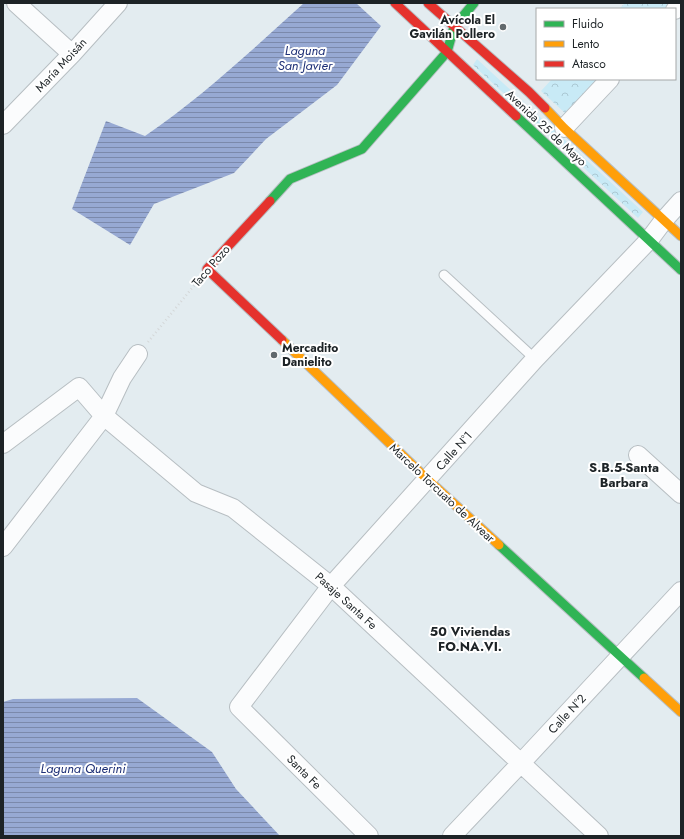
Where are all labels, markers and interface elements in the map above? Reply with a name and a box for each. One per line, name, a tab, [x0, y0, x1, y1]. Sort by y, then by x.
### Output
legend	[536, 8, 676, 80]
place label: Avícola El Gavilán Pollero	[410, 11, 495, 43]
text: Fluido	[572, 15, 604, 33]
marker: Avícola El Gavilán Pollero	[498, 22, 508, 32]
street label: María Moisán	[31, 34, 91, 96]
text: Lento	[572, 35, 600, 53]
water label: Laguna San Javier	[278, 41, 333, 75]
text: Atasco	[572, 55, 606, 73]
street label: Avenida 25 de Mayo	[501, 86, 591, 171]
street label: Taco Pozo	[188, 241, 235, 291]
place label: Mercadito Danielito	[282, 339, 338, 371]
marker: Mercadito Danielito	[269, 350, 279, 360]
street label: Calle N°1	[431, 427, 477, 475]
street label: Marcelo Torcuato de Alvear	[385, 439, 499, 547]
district label: S.B.5-Santa Barbara	[589, 458, 659, 492]
street label: Pasaje Santa Fe	[311, 568, 381, 634]
district label: 50 Viviendas FO.NA.VI.	[430, 622, 510, 656]
street label: Calle N°2	[544, 690, 590, 738]
street label: Santa Fe	[283, 751, 325, 793]
water label: Laguna Querini	[41, 759, 126, 778]

